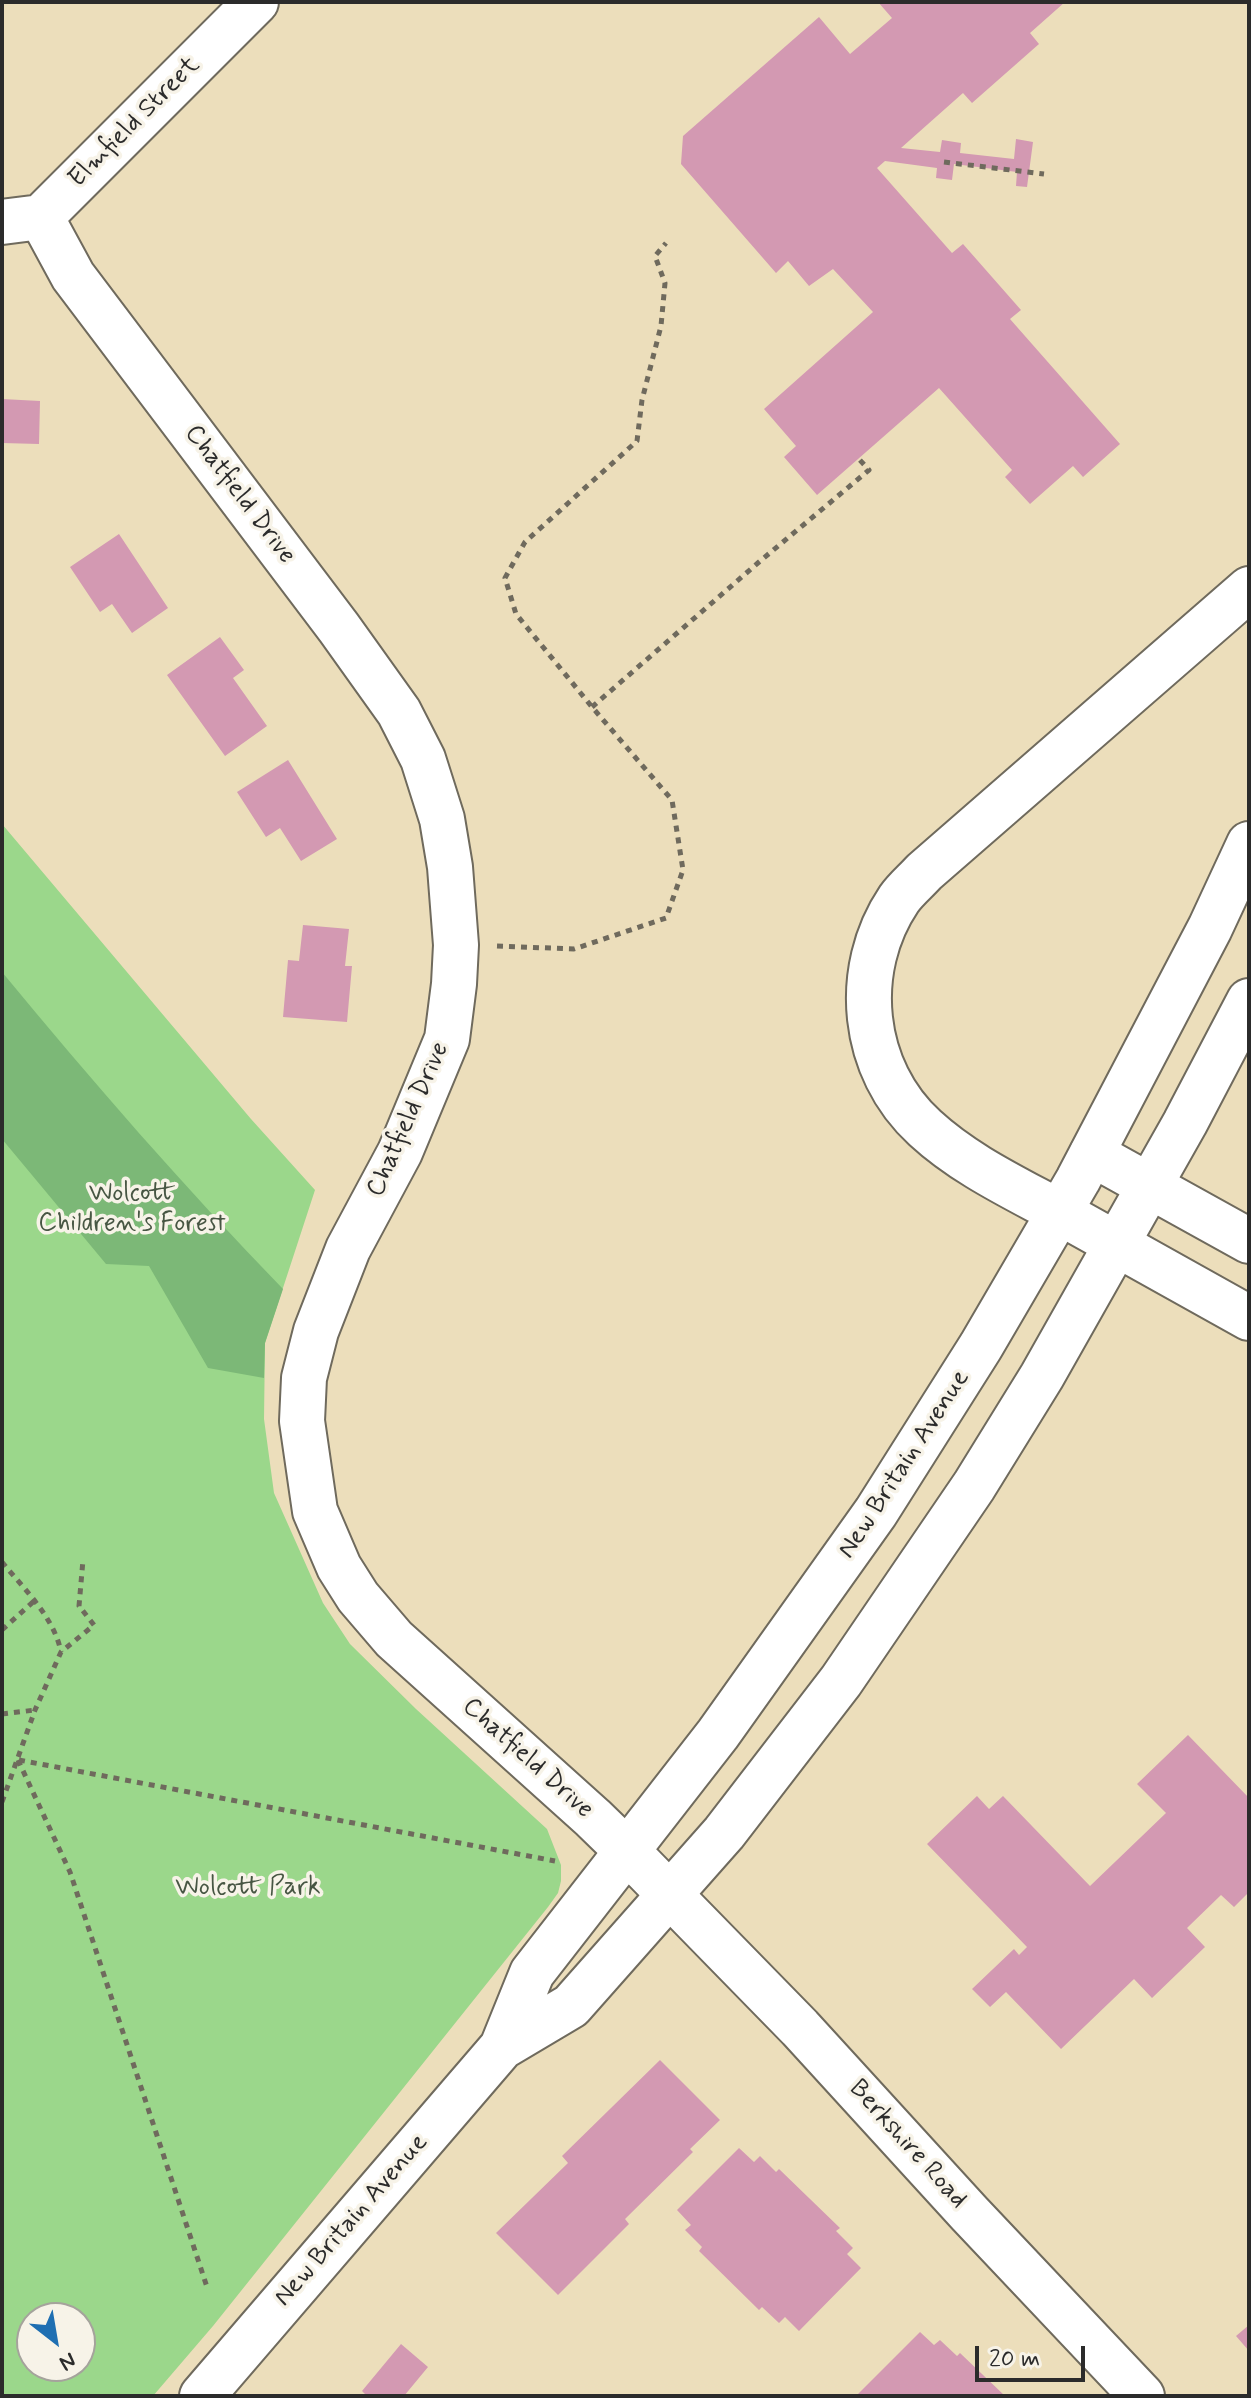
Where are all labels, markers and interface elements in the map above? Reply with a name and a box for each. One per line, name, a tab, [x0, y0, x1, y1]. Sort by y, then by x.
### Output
street label: Elmfield Street	[63, 51, 207, 195]
street label: Chatfield Drive	[177, 419, 301, 571]
street label: Chatfield Drive	[361, 1038, 457, 1202]
park label: Wolcott Children's Forest	[38, 1179, 226, 1240]
street label: New Britain Avenue	[832, 1365, 978, 1565]
street label: Chatfield Drive	[455, 1692, 599, 1826]
park label: Wolcott Park	[175, 1873, 321, 1905]
street label: Berkshire Road	[841, 2074, 973, 2216]
street label: New Britain Avenue	[269, 2128, 435, 2314]
north arrow	[16, 2302, 96, 2382]
scale bar	[979, 2330, 1089, 2380]
text: 20 m	[989, 2344, 1040, 2375]
text: N	[54, 2345, 81, 2377]

